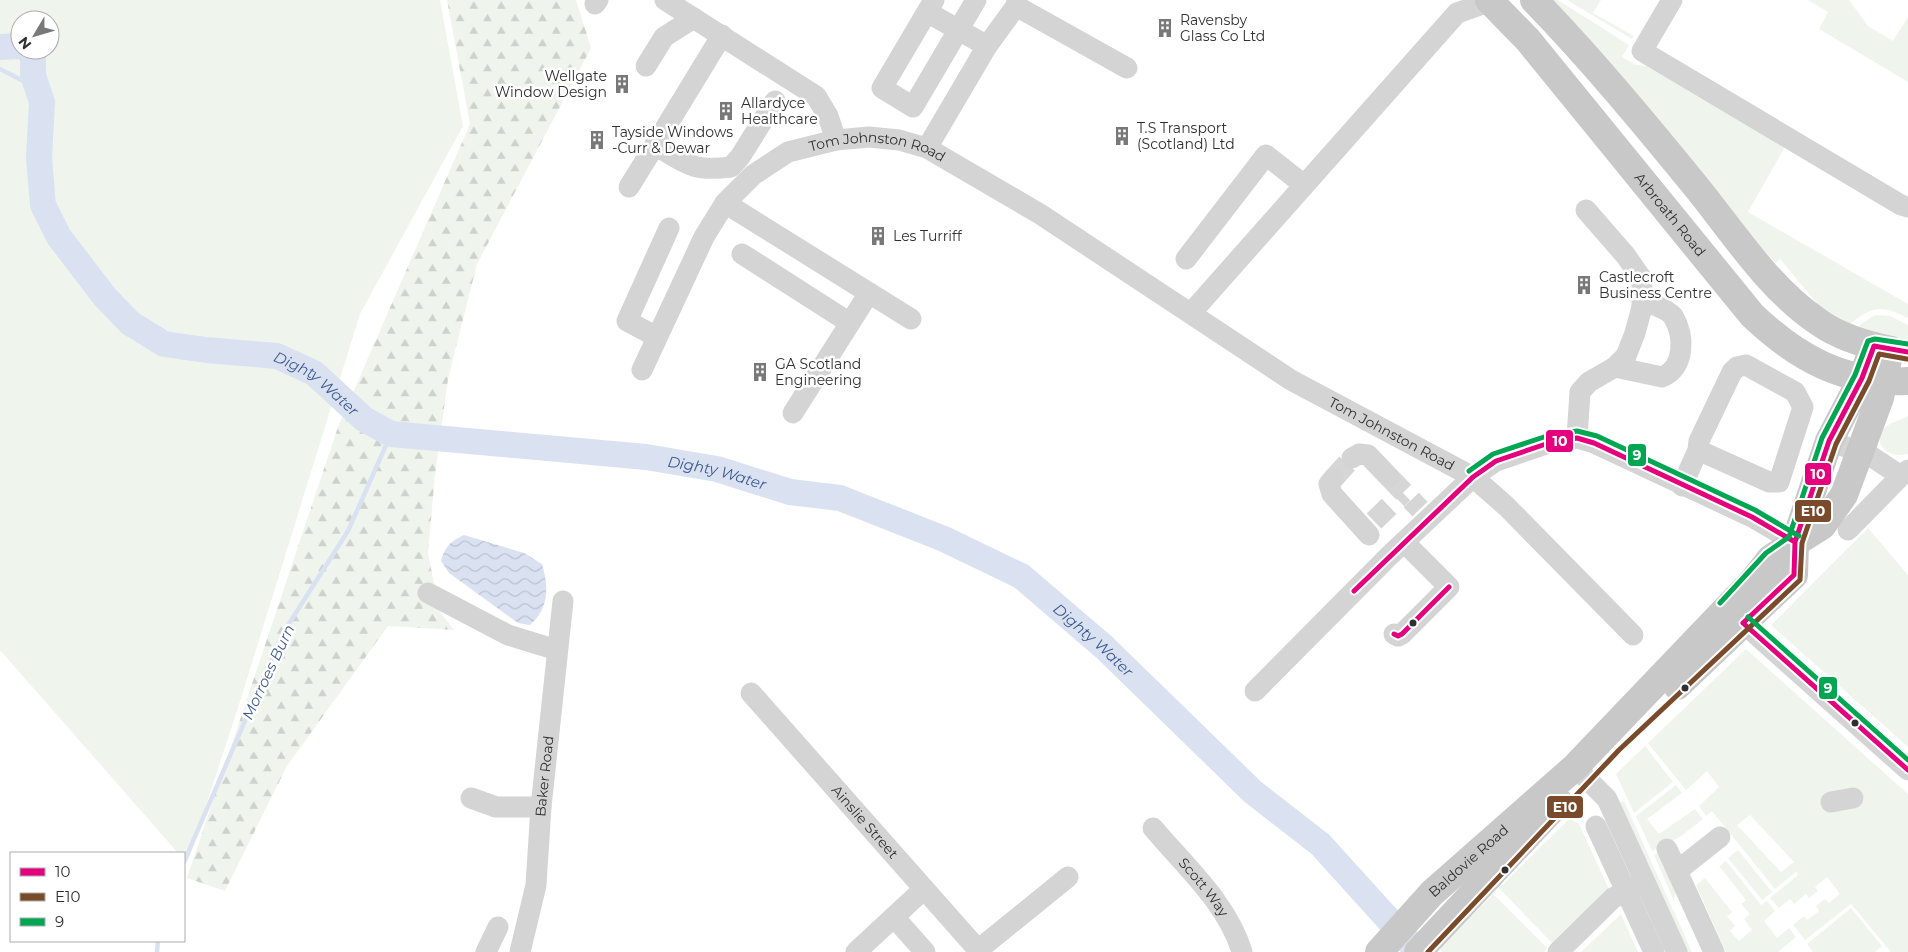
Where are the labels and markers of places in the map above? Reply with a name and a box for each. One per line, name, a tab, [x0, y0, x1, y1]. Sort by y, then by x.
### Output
place label: Ravensby Glass Co Ltd	[1180, 11, 1265, 45]
building icon: Ravensby Glass Co Ltd	[1154, 17, 1176, 39]
place label: Wellgate Window Design	[495, 67, 607, 101]
building icon: Wellgate Window Design	[611, 73, 633, 95]
place label: Allardyce Healthcare	[741, 94, 818, 128]
building icon: Allardyce Healthcare	[715, 100, 737, 122]
place label: T.S Transport (Scotland) Ltd	[1137, 119, 1235, 153]
place label: Tayside Windows -Curr & Dewar	[612, 123, 733, 157]
building icon: T.S Transport (Scotland) Ltd	[1111, 125, 1133, 147]
building icon: Tayside Windows -Curr & Dewar	[586, 129, 608, 151]
building icon: Les Turriff	[867, 225, 889, 247]
place label: Les Turriff	[893, 227, 963, 245]
place label: Castlecroft Business Centre	[1599, 268, 1712, 302]
building icon: Castlecroft Business Centre	[1573, 274, 1595, 296]
place label: GA Scotland Engineering	[775, 355, 862, 389]
building icon: GA Scotland Engineering	[749, 361, 771, 383]
unlabelled marker	[1408, 618, 1418, 628]
unlabelled marker	[1680, 683, 1690, 693]
unlabelled marker	[1850, 718, 1860, 728]
unlabelled marker	[1500, 865, 1510, 875]

